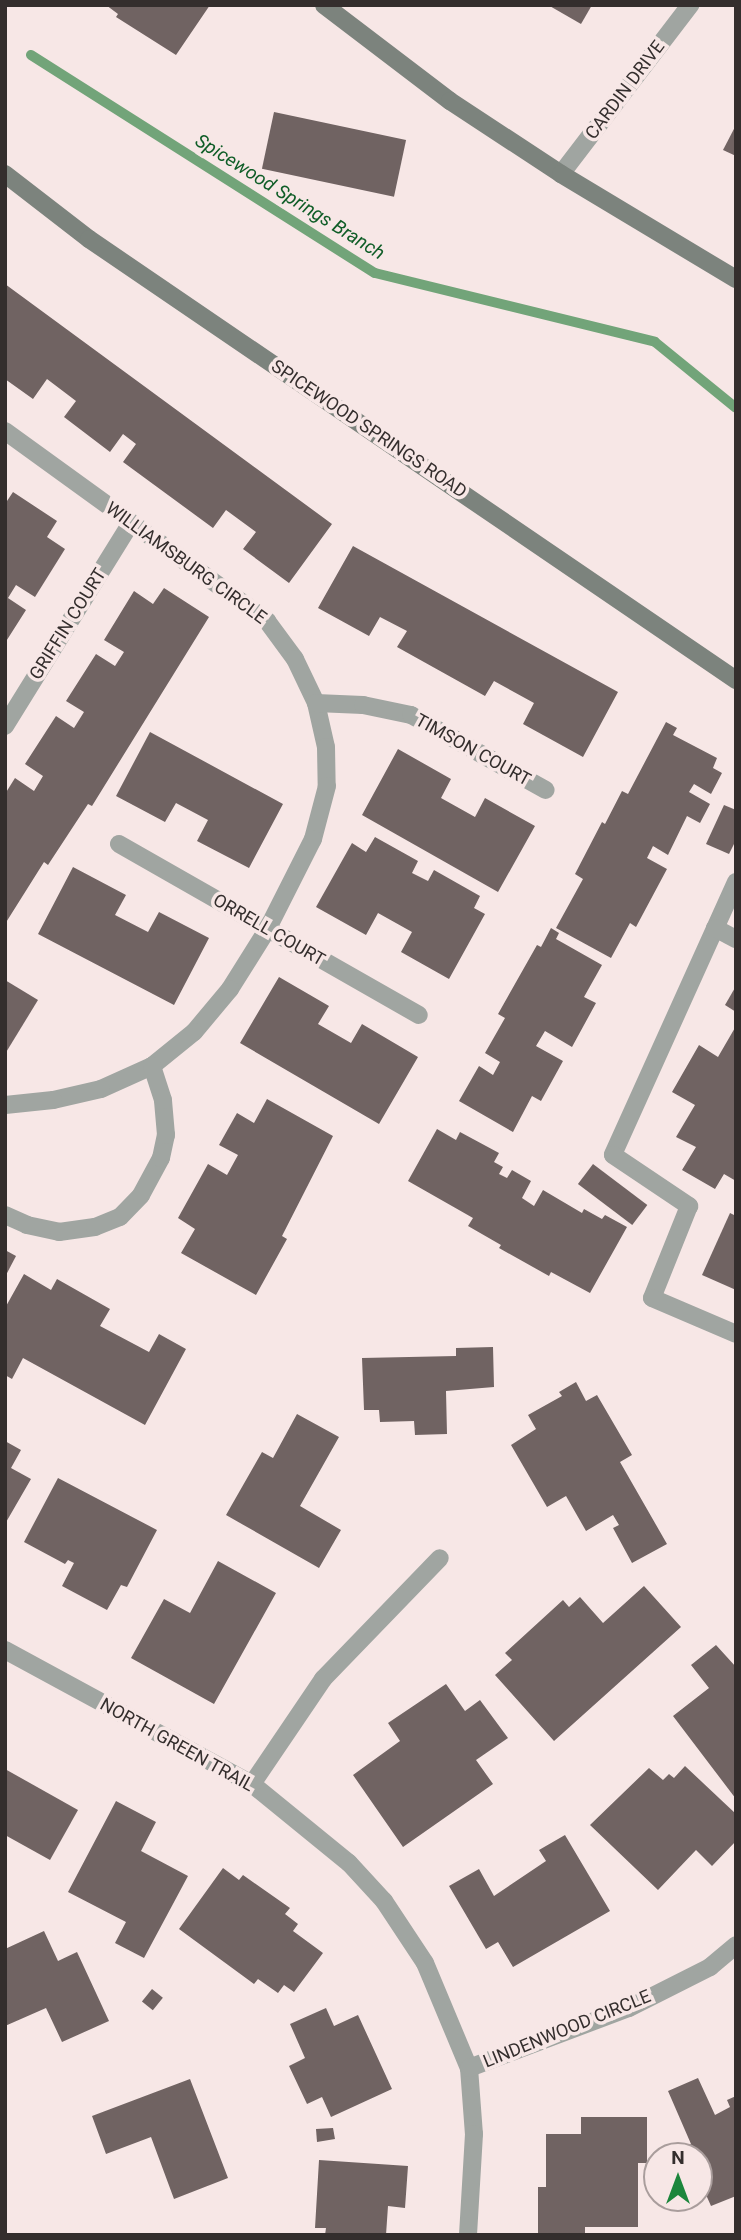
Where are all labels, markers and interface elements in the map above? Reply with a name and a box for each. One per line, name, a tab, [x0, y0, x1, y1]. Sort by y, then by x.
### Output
street label: CARDIN DRIVE	[581, 36, 669, 144]
water label: Spicewood Springs Branch	[191, 129, 389, 265]
street label: SPICEWOOD SPRINGS ROAD	[267, 355, 471, 503]
street label: WILLIAMSBURG CIRCLE	[101, 497, 271, 629]
street label: GRIFFIN COURT	[25, 564, 111, 684]
street label: TIMSON COURT	[412, 709, 534, 791]
street label: ORRELL COURT	[209, 889, 329, 971]
street label: NORTH GREEN TRAIL	[96, 1694, 258, 1796]
street label: LINDENWOOD CIRCLE	[480, 1986, 654, 2072]
north arrow	[643, 2142, 713, 2212]
text: N	[671, 2146, 685, 2169]

